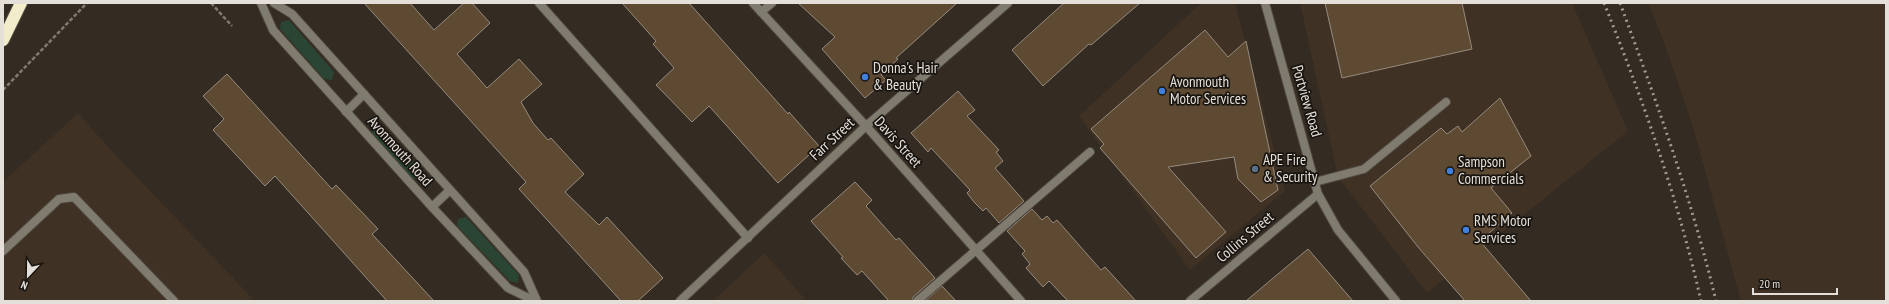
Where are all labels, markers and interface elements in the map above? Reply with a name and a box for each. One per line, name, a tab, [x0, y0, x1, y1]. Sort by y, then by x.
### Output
place label: Donna's Hair & Beauty	[873, 58, 939, 94]
street label: Portview Road	[1288, 63, 1327, 139]
marker: Donna's Hair & Beauty	[860, 72, 870, 82]
place label: Avonmouth Motor Services	[1170, 72, 1246, 108]
marker: Avonmouth Motor Services	[1157, 86, 1167, 96]
street label: Avonmouth Road	[364, 112, 437, 190]
street label: Davis Street	[870, 112, 926, 171]
street label: Farr Street	[805, 113, 858, 164]
place label: APE Fire & Security	[1263, 150, 1318, 186]
place label: Sampson Commercials	[1458, 152, 1524, 188]
marker: APE Fire & Security	[1250, 164, 1260, 174]
marker: Sampson Commercials	[1445, 166, 1455, 176]
street label: Collins Street	[1212, 207, 1277, 266]
place label: RMS Motor Services	[1474, 211, 1532, 247]
marker: RMS Motor Services	[1461, 225, 1471, 235]
north arrow	[8, 256, 48, 296]
scale bar	[1753, 270, 1837, 296]
text: 20 m	[1759, 276, 1780, 291]
text: N	[19, 278, 30, 293]

